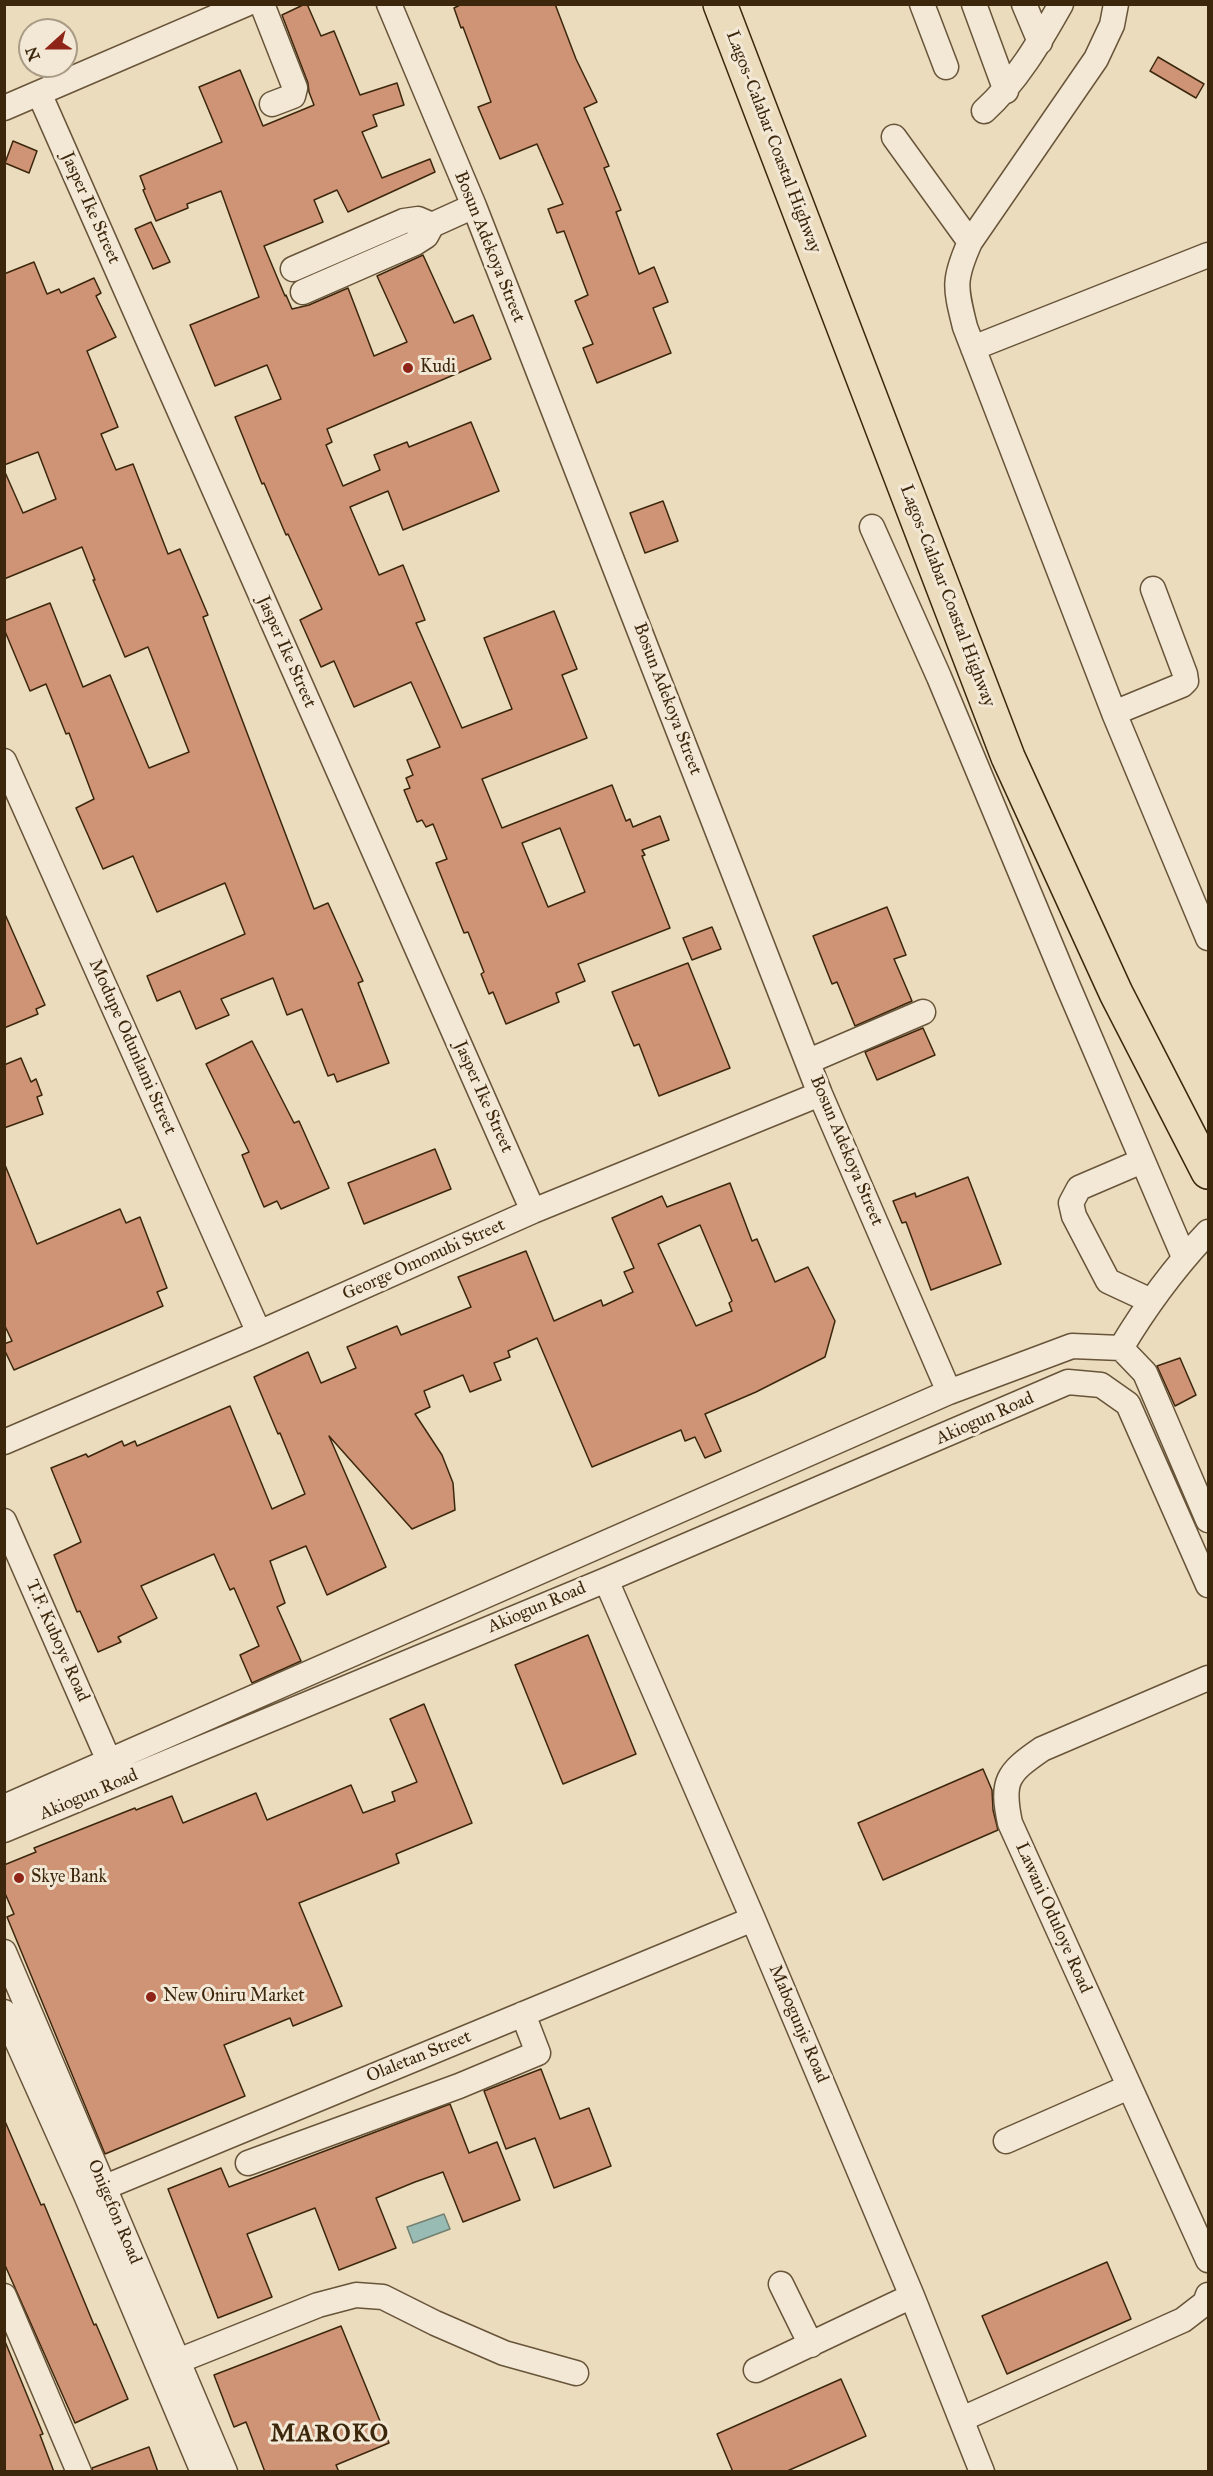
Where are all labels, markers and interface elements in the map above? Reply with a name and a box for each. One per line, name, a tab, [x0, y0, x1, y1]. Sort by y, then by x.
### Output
north arrow	[18, 18, 78, 78]
street label: Lagos-Calabar Coastal Highway	[721, 28, 825, 256]
text: N	[21, 44, 44, 64]
street label: Jasper Ike Street	[56, 149, 124, 267]
street label: Bosun Adekoya Street	[449, 168, 529, 326]
place label: Kudi	[420, 357, 456, 379]
marker: Kudi	[401, 361, 415, 375]
street label: Lagos-Calabar Coastal Highway	[895, 482, 999, 710]
street label: Jasper Ike Street	[252, 593, 320, 711]
street label: Bosun Adekoya Street	[628, 620, 706, 778]
street label: Modupe Odunlami Street	[84, 956, 180, 1138]
street label: Jasper Ike Street	[449, 1038, 517, 1156]
street label: Bosun Adekoya Street	[805, 1073, 887, 1229]
street label: George Omonubi Street	[339, 1214, 509, 1306]
street label: Akiogun Road	[933, 1388, 1037, 1450]
street label: T.F. Kuboye Road	[20, 1577, 94, 1705]
street label: Akiogun Road	[485, 1578, 589, 1638]
street label: Akiogun Road	[37, 1765, 141, 1825]
street label: Lawani Oduloye Road	[1010, 1839, 1096, 1997]
place label: Skye Bank	[31, 1867, 107, 1889]
marker: Skye Bank	[12, 1871, 26, 1885]
street label: Mabogunje Road	[763, 1962, 833, 2086]
place label: New Oniru Market	[163, 1986, 305, 2008]
marker: New Oniru Market	[144, 1990, 158, 2004]
street label: Olaletan Street	[364, 2026, 474, 2088]
street label: Onigefon Road	[82, 2157, 146, 2267]
district label: MAROKO	[271, 2421, 389, 2449]

